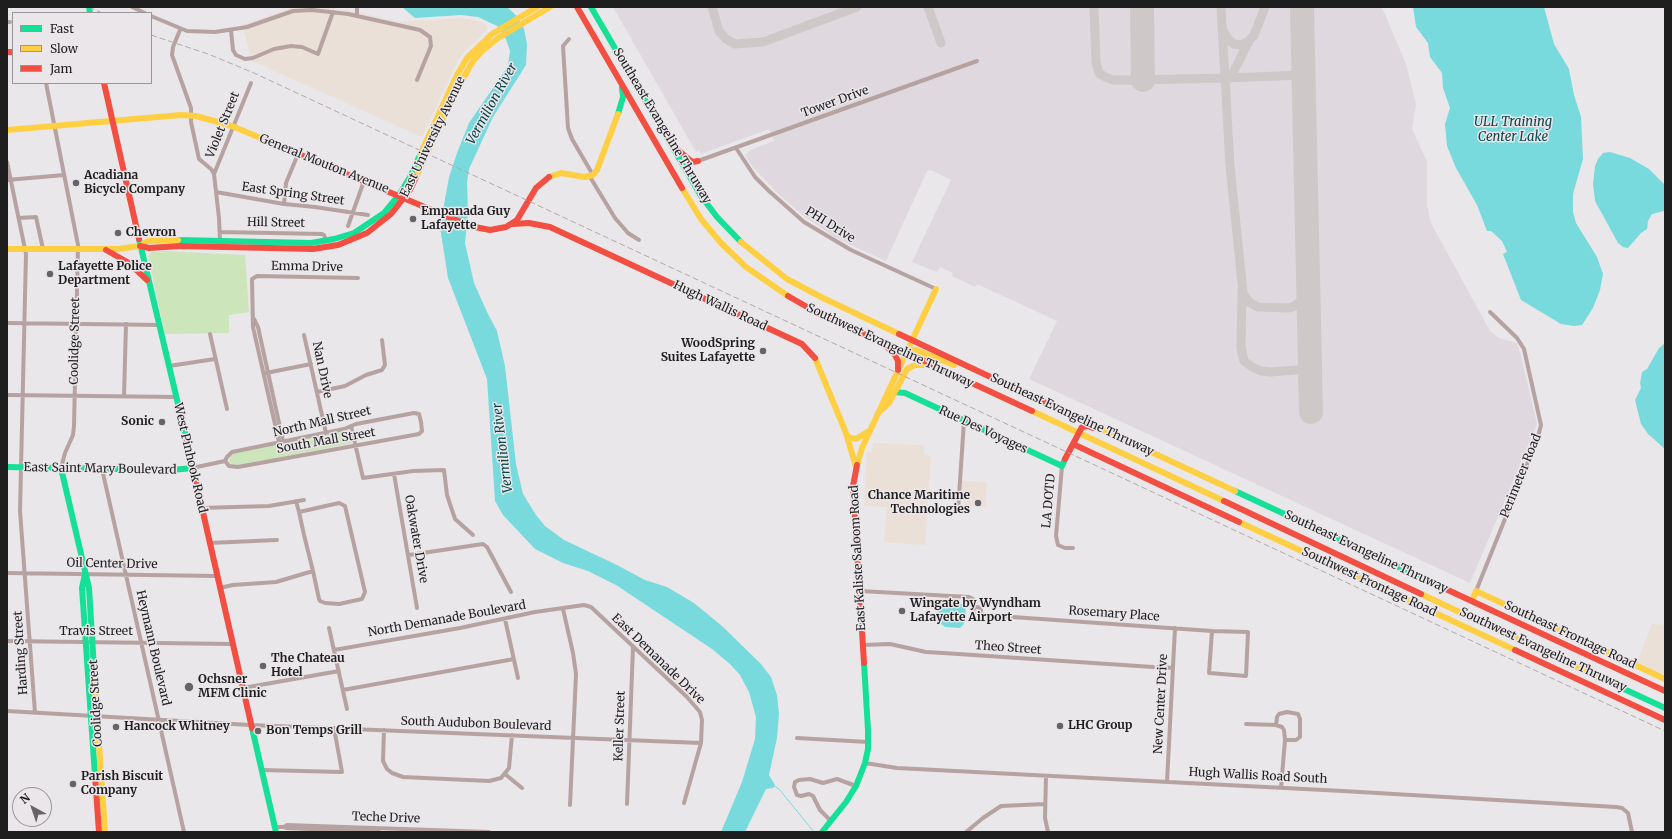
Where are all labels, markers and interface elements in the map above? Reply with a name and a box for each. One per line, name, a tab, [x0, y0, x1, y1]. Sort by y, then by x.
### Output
legend	[12, 12, 152, 84]
text: Fast	[50, 21, 74, 36]
text: Slow	[50, 41, 78, 56]
street label: Southeast Evangeline Thruway	[610, 46, 714, 206]
text: Jam	[50, 61, 72, 76]
water label: Vermilion River	[463, 61, 521, 147]
street label: East University Avenue	[397, 74, 469, 200]
street label: Tower Drive	[799, 83, 871, 121]
street label: Violet Street	[203, 90, 243, 160]
water label: ULL Training Center Lake	[1474, 114, 1552, 145]
street label: General Mouton Avenue	[257, 131, 391, 197]
place label: Acadiana Bicycle Company	[84, 169, 185, 197]
marker: Acadiana Bicycle Company	[71, 178, 81, 188]
street label: East Spring Street	[241, 180, 345, 208]
street label: PHI Drive	[803, 204, 857, 246]
place label: Empanada Guy Lafayette	[421, 205, 510, 233]
marker: Empanada Guy Lafayette	[408, 214, 418, 224]
street label: Hill Street	[247, 215, 305, 231]
place label: Chevron	[126, 226, 176, 240]
marker: Chevron	[113, 228, 123, 238]
street label: Emma Drive	[271, 259, 343, 275]
place label: Lafayette Police Department	[58, 260, 152, 288]
marker: Lafayette Police Department	[45, 269, 55, 279]
street label: Hugh Wallis Road	[671, 278, 769, 334]
street label: Coolidge Street	[67, 297, 83, 385]
street label: Southwest Evangeline Thruway	[804, 301, 976, 391]
place label: WoodSpring Suites Lafayette	[661, 337, 755, 365]
street label: Nan Drive	[309, 340, 335, 400]
marker: WoodSpring Suites Lafayette	[758, 346, 768, 356]
street label: Southeast Evangeline Thruway	[988, 371, 1156, 459]
street label: West Pinhook Road	[170, 402, 210, 514]
water label: Vermilion River	[490, 402, 516, 494]
street label: Rue Des Voyages	[936, 403, 1030, 457]
street label: North Mall Street	[272, 404, 372, 440]
place label: Sonic	[121, 415, 154, 429]
marker: Sonic	[157, 417, 167, 427]
street label: South Mall Street	[275, 425, 377, 457]
street label: Perimeter Road	[1498, 432, 1544, 520]
street label: East Saint Mary Boulevard	[23, 460, 177, 478]
street label: LA DOTD	[1039, 473, 1059, 529]
street label: East Kaliste Saloom Road	[847, 485, 869, 631]
place label: Chance Maritime Technologies	[868, 489, 970, 517]
street label: Oakwater Drive	[401, 494, 431, 584]
marker: Chance Maritime Technologies	[973, 498, 983, 508]
street label: Southeast Evangeline Thruway	[1282, 508, 1450, 596]
street label: Southwest Frontage Road	[1299, 544, 1439, 620]
street label: Oil Center Drive	[66, 556, 158, 572]
street label: Heymann Boulevard	[133, 589, 173, 707]
place label: Wingate by Wyndham Lafayette Airport	[910, 597, 1041, 625]
street label: North Demanade Boulevard	[367, 598, 527, 640]
street label: Southeast Frontage Road	[1502, 598, 1638, 672]
street label: Rosemary Place	[1068, 604, 1160, 624]
street label: Southwest Evangeline Thruway	[1457, 605, 1629, 695]
marker: Wingate by Wyndham Lafayette Airport	[897, 606, 907, 616]
street label: Harding Street	[11, 610, 31, 696]
street label: East Demanade Drive	[608, 611, 708, 707]
street label: Travis Street	[59, 625, 133, 639]
street label: Theo Street	[974, 638, 1042, 658]
place label: The Chateau Hotel	[271, 652, 345, 680]
street label: New Center Drive	[1151, 654, 1171, 754]
street label: Coolidge Street	[87, 659, 105, 747]
marker: The Chateau Hotel	[258, 661, 268, 671]
place label: Ochsner MFM Clinic	[198, 673, 267, 701]
marker: Ochsner MFM Clinic	[183, 681, 195, 693]
street label: Keller Street	[612, 690, 628, 762]
street label: South Audubon Boulevard	[400, 714, 552, 734]
place label: LHC Group	[1068, 719, 1132, 733]
place label: Hancock Whitney	[124, 720, 230, 734]
marker: LHC Group	[1055, 721, 1065, 731]
marker: Hancock Whitney	[111, 722, 121, 732]
place label: Bon Temps Grill	[266, 724, 362, 738]
marker: Bon Temps Grill	[253, 726, 263, 736]
street label: Hugh Wallis Road South	[1188, 765, 1328, 787]
place label: Parish Biscuit Company	[81, 770, 163, 798]
marker: Parish Biscuit Company	[68, 779, 78, 789]
north arrow	[12, 787, 52, 827]
text: N	[17, 790, 33, 807]
street label: Teche Drive	[352, 810, 420, 826]

